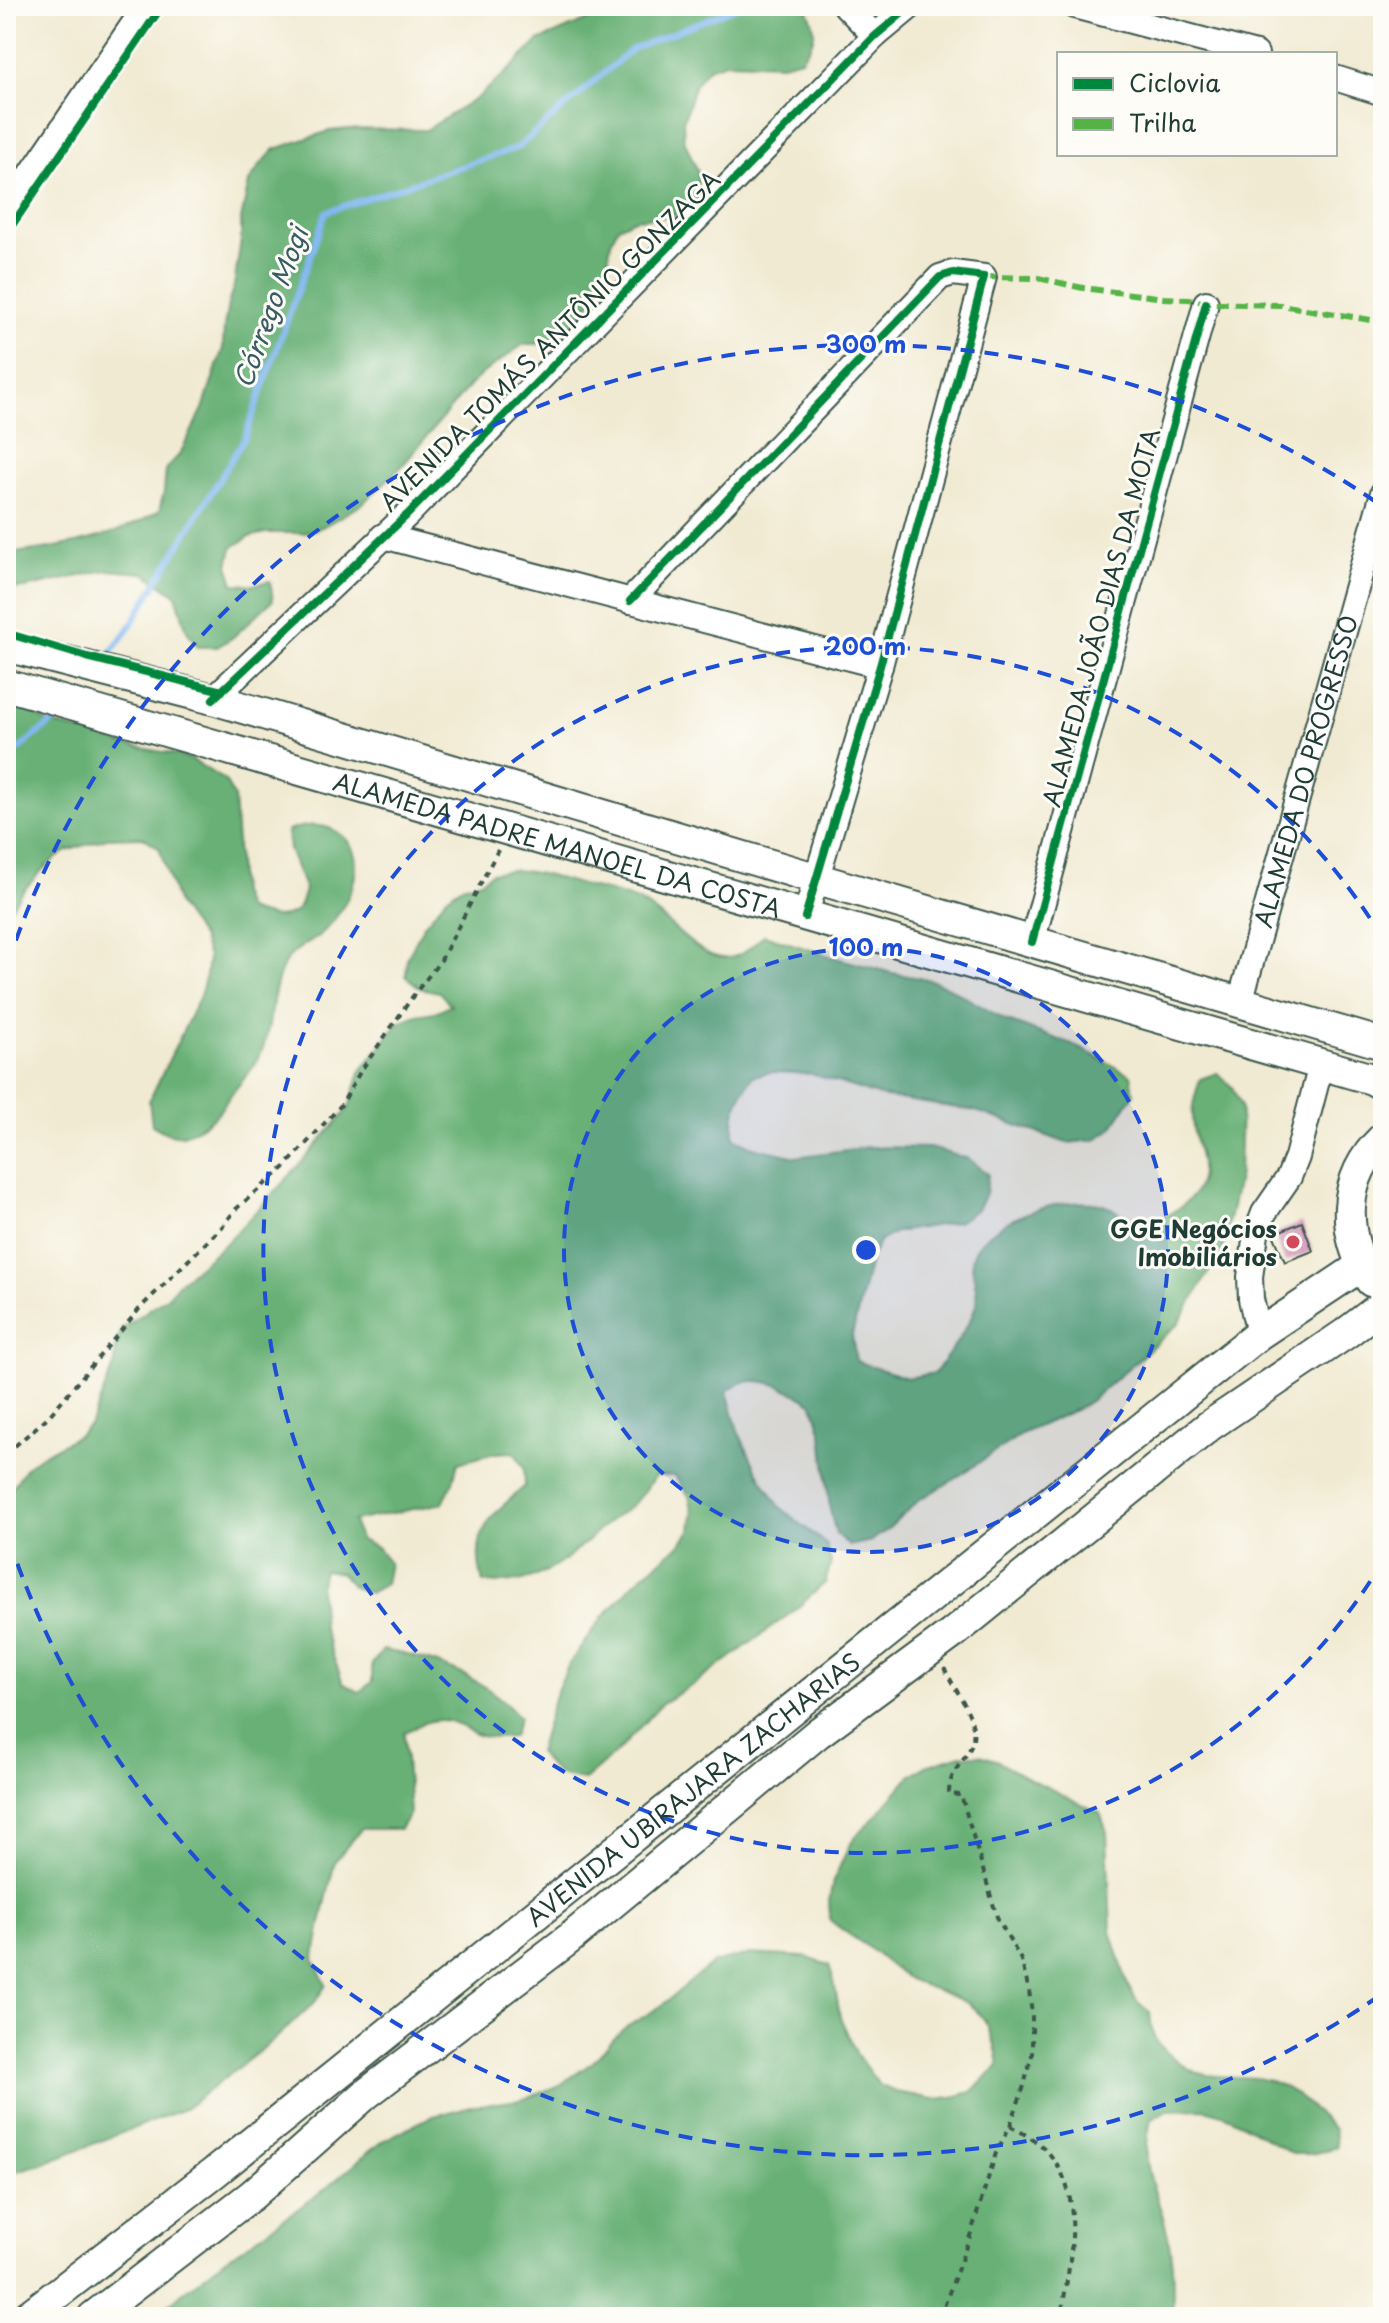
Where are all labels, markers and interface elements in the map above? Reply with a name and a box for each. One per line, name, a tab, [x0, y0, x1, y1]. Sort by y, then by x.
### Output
legend	[1057, 52, 1337, 156]
text: Ciclovia	[1129, 64, 1220, 100]
text: Trilha	[1129, 104, 1196, 140]
street label: AVENIDA TOMÁS ANTÔNIO GONZAGA	[370, 161, 728, 519]
water label: Córrego Mogi	[223, 218, 318, 393]
text: 300 m	[825, 325, 907, 361]
street label: ALAMEDA JOÃO DIAS DA MOTA	[1032, 423, 1168, 811]
street label: ALAMEDA DO PROGRESSO	[1244, 610, 1366, 931]
text: 200 m	[826, 627, 906, 663]
street label: ALAMEDA PADRE MANOEL DA COSTA	[329, 762, 786, 926]
text: 100 m	[829, 928, 903, 964]
place label: GGE Negócios Imobiliários	[1110, 1210, 1277, 1274]
marker: GGE Negócios Imobiliários	[1284, 1233, 1302, 1251]
centre of rings	[852, 1236, 880, 1264]
street label: AVENIDA UBIRAJARA ZACHARIAS	[518, 1643, 868, 1934]

